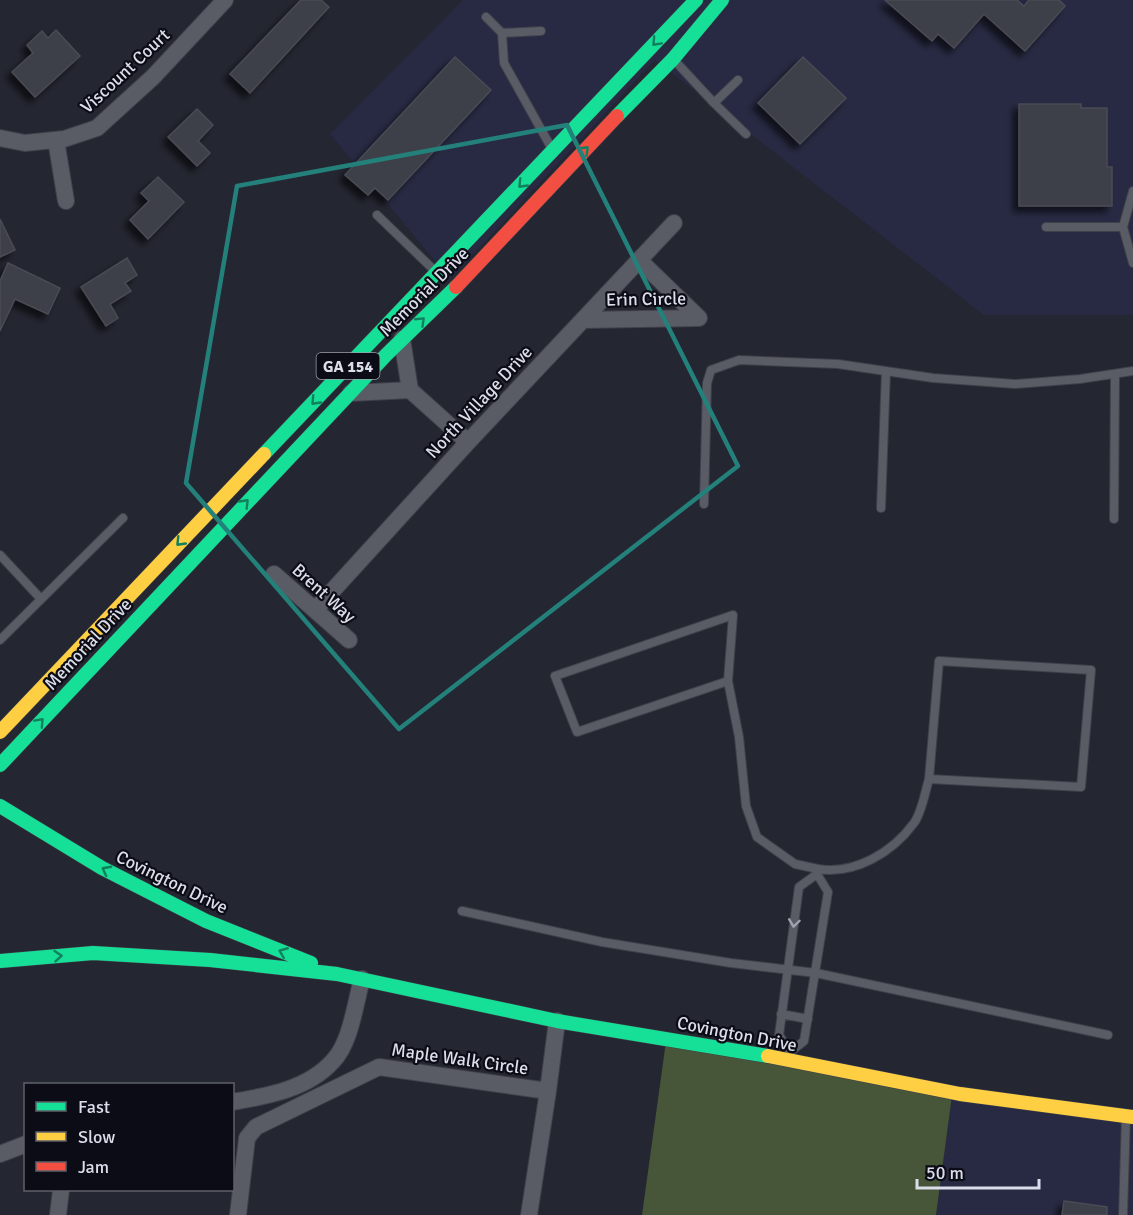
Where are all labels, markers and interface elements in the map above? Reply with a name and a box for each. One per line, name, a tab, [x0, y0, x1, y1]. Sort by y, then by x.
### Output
street label: Viscount Court	[76, 24, 174, 118]
one-way arrow	[652, 36, 663, 46]
one-way arrow	[578, 147, 589, 158]
one-way arrow	[518, 177, 529, 187]
street label: Memorial Drive	[375, 243, 473, 341]
street label: Erin Circle	[606, 287, 686, 311]
one-way arrow	[414, 317, 425, 328]
street label: North Village Drive	[421, 341, 537, 463]
road number: GA 154	[316, 353, 380, 379]
one-way arrow	[311, 393, 322, 404]
one-way arrow	[238, 500, 249, 511]
one-way arrow	[176, 535, 187, 546]
street label: Brent Way	[288, 559, 361, 628]
street label: Memorial Drive	[40, 593, 136, 695]
one-way arrow	[33, 718, 44, 728]
street label: Covington Drive	[113, 845, 231, 919]
one-way arrow	[102, 866, 113, 877]
one-way arrow	[789, 919, 801, 928]
one-way arrow	[278, 947, 289, 959]
one-way arrow	[54, 950, 63, 963]
street label: Covington Drive	[675, 1012, 799, 1056]
street label: Maple Walk Circle	[390, 1039, 530, 1079]
legend	[24, 1083, 234, 1191]
text: Fast	[78, 1096, 110, 1118]
text: Slow	[78, 1126, 115, 1148]
scale bar	[917, 1152, 1038, 1190]
text: Jam	[78, 1156, 109, 1178]
text: 50 m	[926, 1162, 964, 1184]

